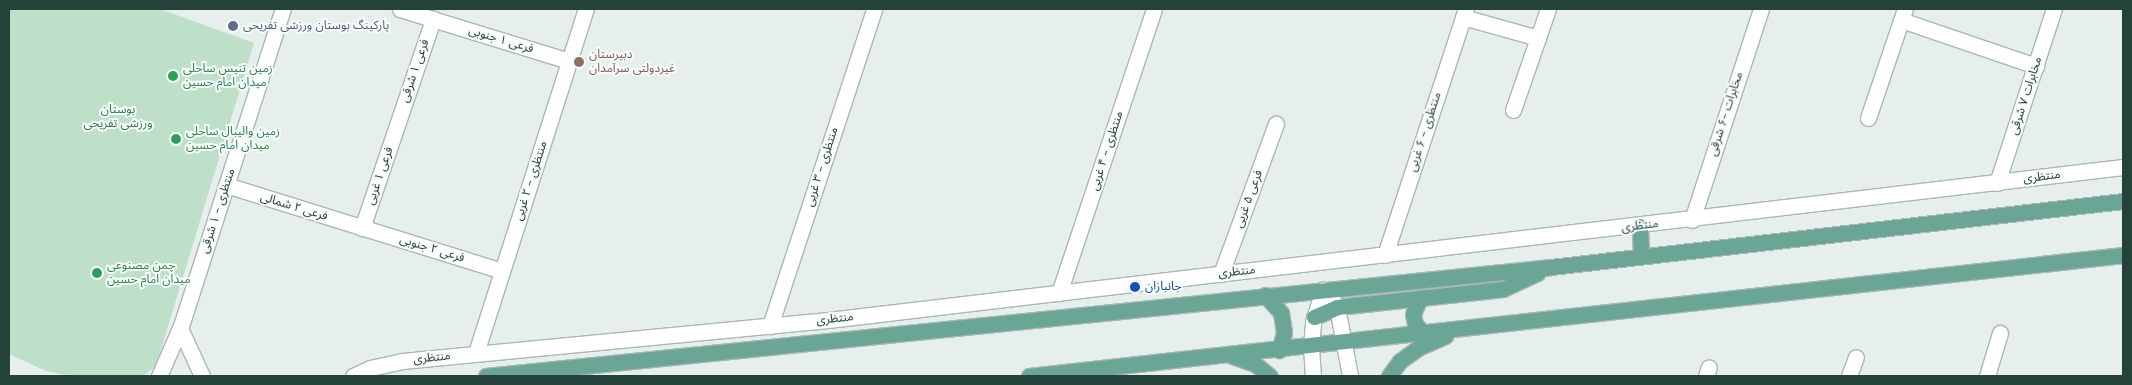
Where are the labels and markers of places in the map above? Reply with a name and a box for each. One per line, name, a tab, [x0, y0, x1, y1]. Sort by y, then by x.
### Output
place label: پارکینگ بوستان ورزشی تفریحی	[243, 19, 389, 33]
marker: پارکینگ بوستان ورزشی تفریحی	[227, 20, 239, 32]
place label: دبیرستان غیردولتی سرآمدان	[589, 48, 675, 76]
marker: دبیرستان غیردولتی سرآمدان	[573, 56, 585, 68]
place label: زمین تنیس ساحلی میدان امام حسین	[183, 62, 273, 90]
marker: زمین تنیس ساحلی میدان امام حسین	[167, 70, 179, 82]
place label: زمین والیبال ساحلی میدان امام حسین	[186, 125, 280, 153]
marker: زمین والیبال ساحلی میدان امام حسین	[170, 133, 182, 145]
place label: چمن مصنوعی میدان امام حسین	[107, 259, 191, 287]
marker: چمن مصنوعی میدان امام حسین	[91, 267, 103, 279]
place label: جانبازان	[1145, 280, 1182, 294]
marker: جانبازان	[1129, 281, 1141, 293]

